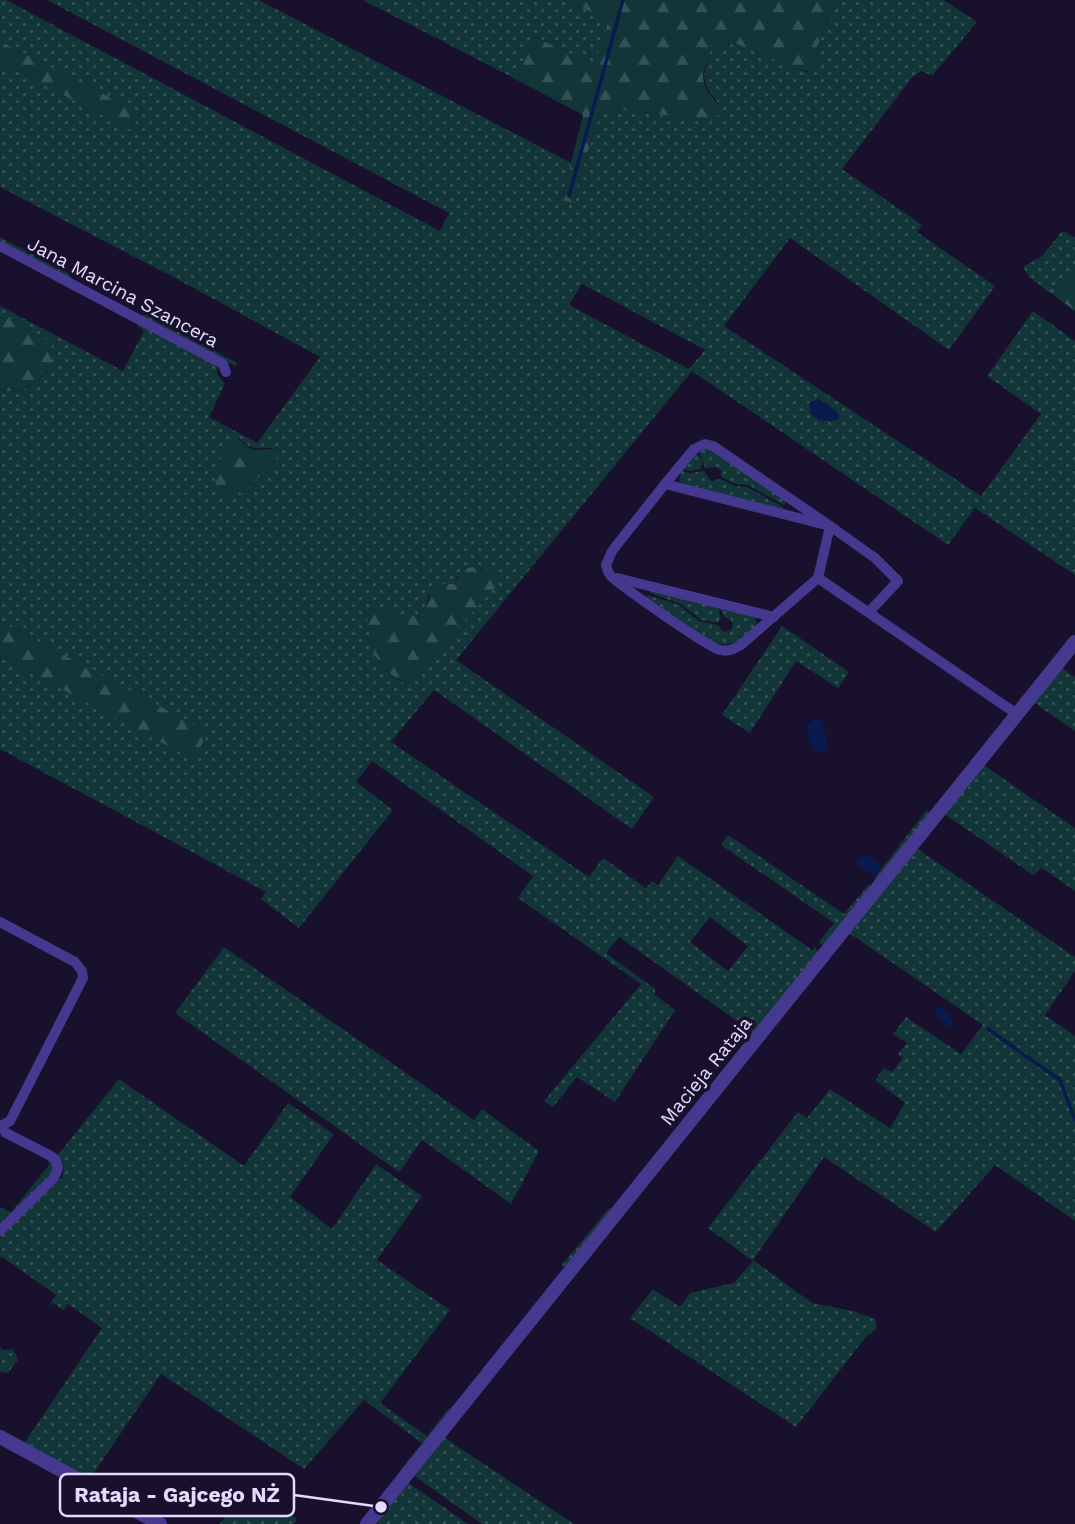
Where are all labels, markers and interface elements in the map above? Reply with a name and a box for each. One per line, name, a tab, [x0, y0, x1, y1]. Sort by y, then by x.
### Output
street label: Jana Marcina Szancera	[24, 232, 223, 352]
street label: Macieja Rataja	[655, 1012, 757, 1130]
callout: Rataja - Gajcego NŻ	[60, 1474, 294, 1516]
text: Rataja - Gajcego NŻ	[74, 1482, 280, 1507]

